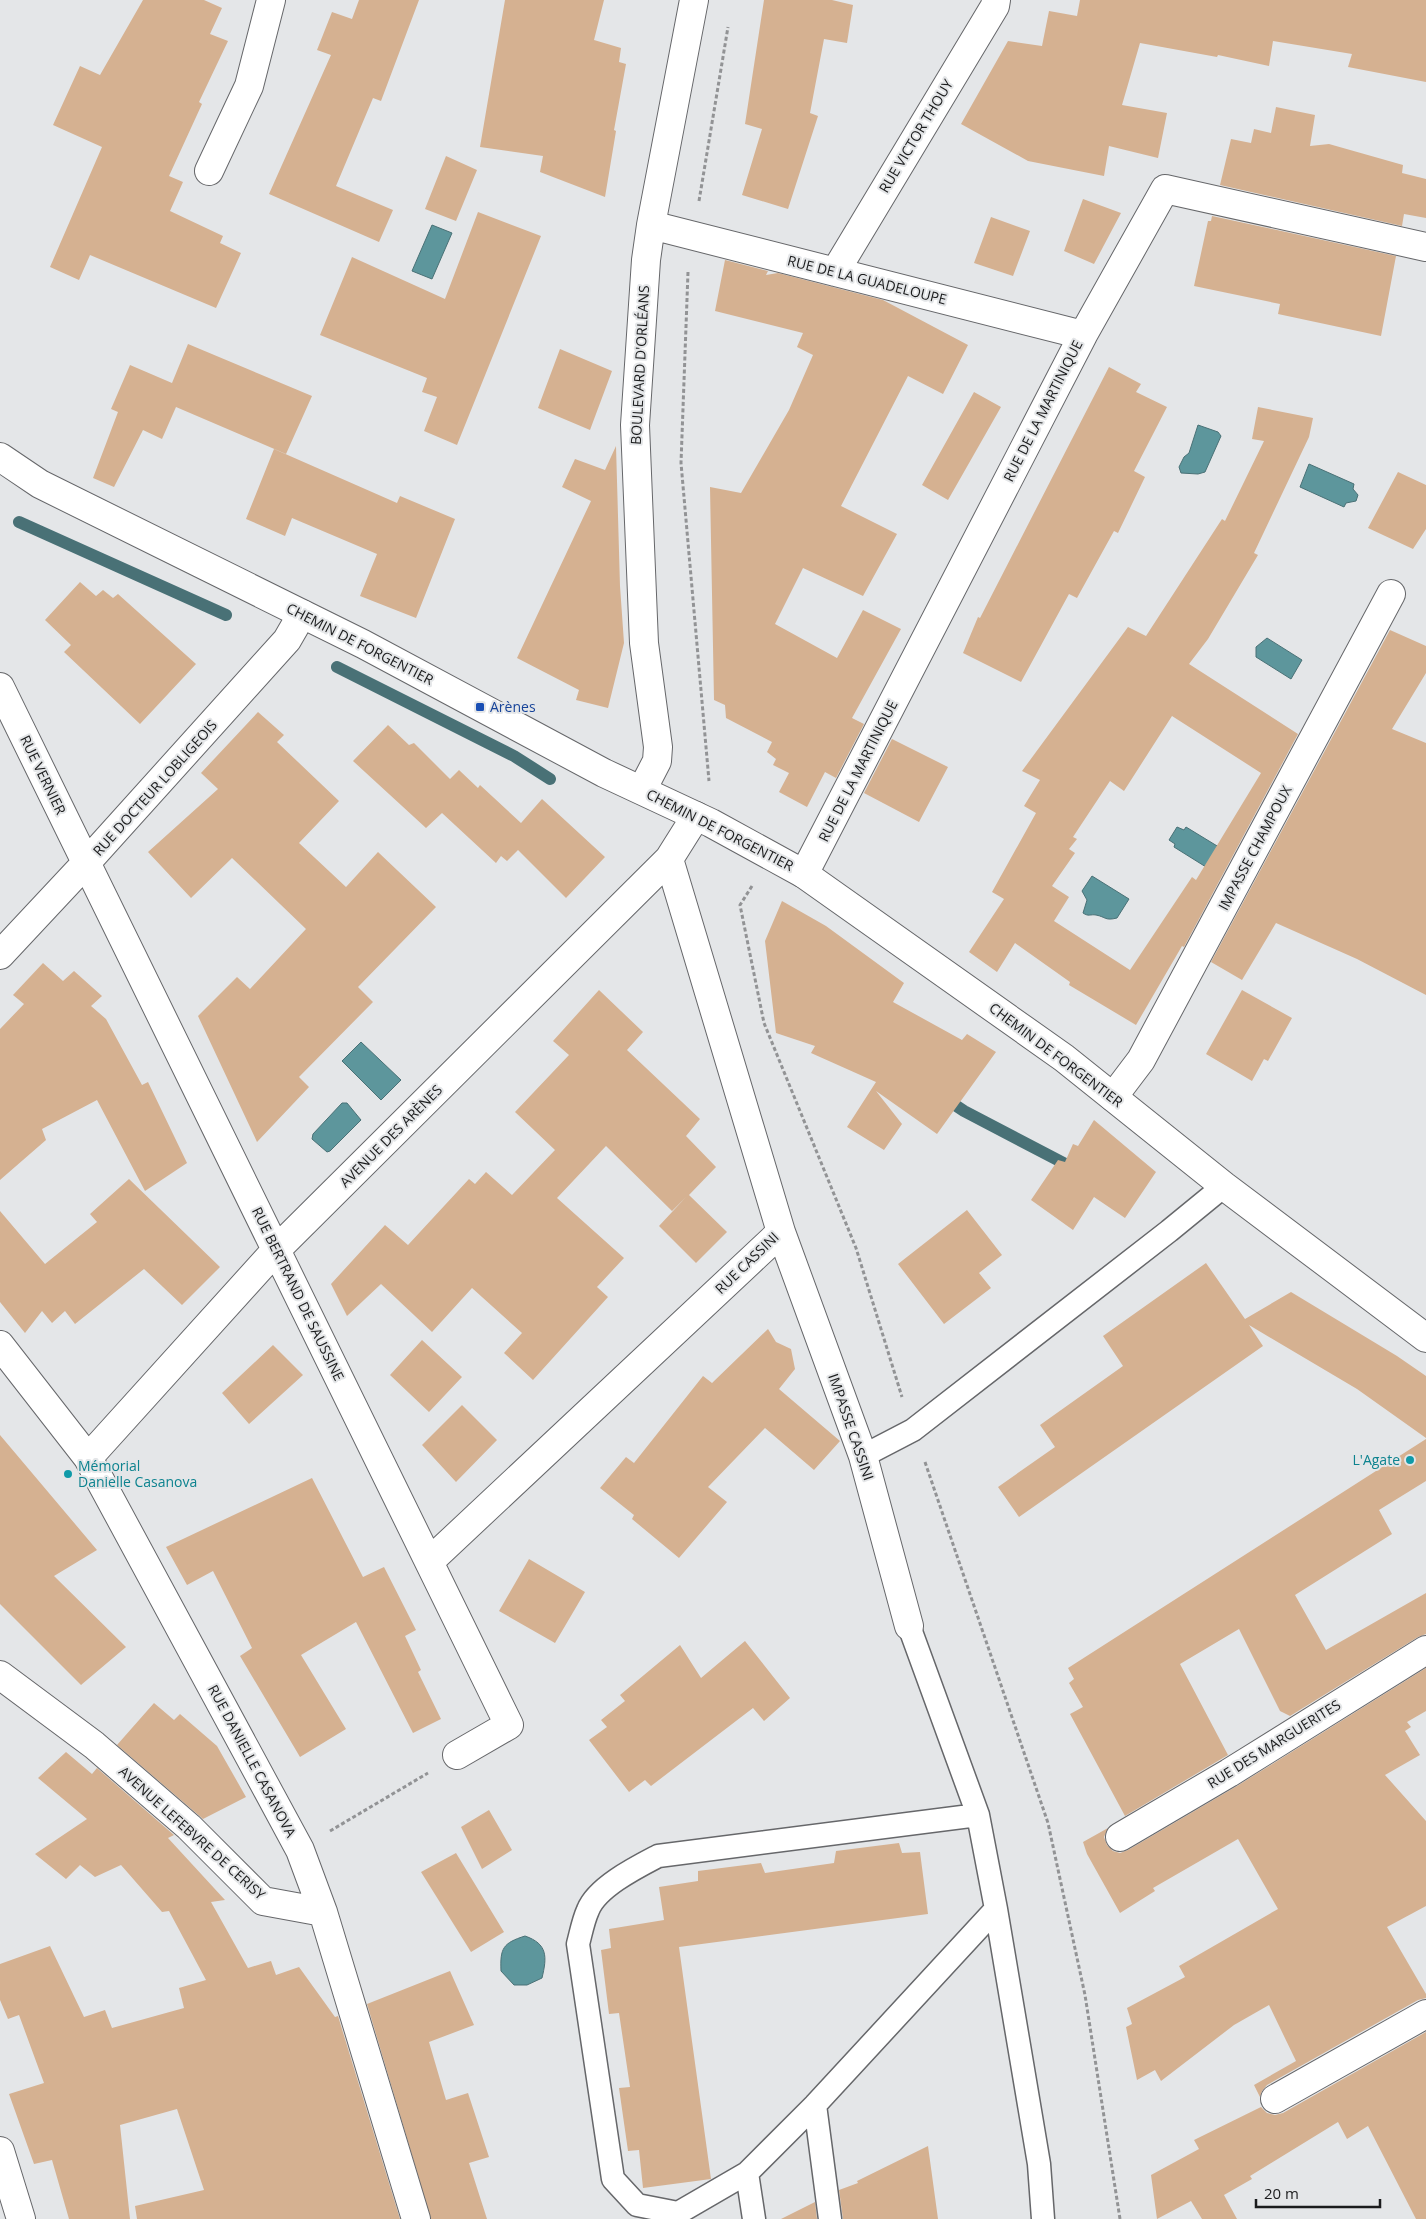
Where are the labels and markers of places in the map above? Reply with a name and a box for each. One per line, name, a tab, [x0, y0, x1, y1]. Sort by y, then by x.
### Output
place label: Arènes	[490, 697, 536, 716]
marker: Arènes	[474, 701, 486, 713]
place label: L'Agate	[1353, 1450, 1400, 1469]
marker: L'Agate	[1404, 1454, 1416, 1466]
place label: Mémorial Danielle Casanova	[78, 1456, 197, 1491]
marker: Mémorial Danielle Casanova	[62, 1468, 74, 1480]

